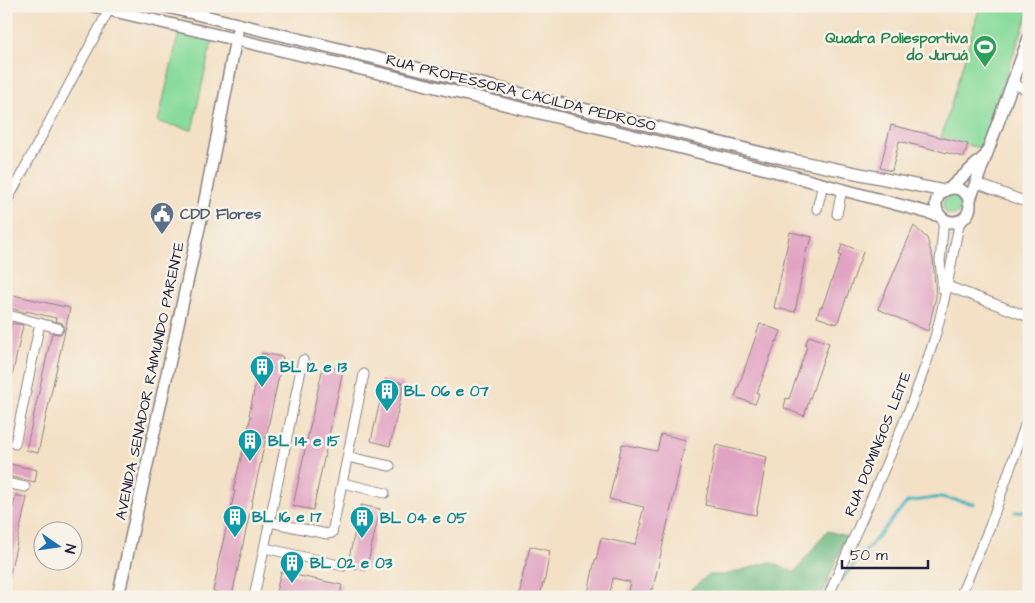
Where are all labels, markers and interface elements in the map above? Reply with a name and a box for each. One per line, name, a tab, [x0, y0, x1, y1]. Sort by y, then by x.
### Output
place label: Quadra Poliesportiva do Juruá	[825, 28, 968, 66]
sports icon: Quadra Poliesportiva do Juruá	[972, 34, 998, 68]
street label: RUA PROFESSORA CACILDA PEDROSO	[384, 49, 658, 137]
public building icon: CDD Flores	[149, 201, 175, 235]
place label: CDD Flores	[180, 204, 262, 225]
street label: AVENIDA SENADOR RAIMUNDO PARENTE	[110, 240, 190, 522]
building icon: BL 12 e 13	[249, 354, 275, 388]
place label: BL 12 e 13	[280, 357, 348, 378]
street label: RUA DOMINGOS LEITE	[839, 368, 917, 520]
building icon: BL 06 e 07	[374, 378, 400, 412]
place label: BL 06 e 07	[404, 381, 490, 402]
building icon: BL 14 e 15	[237, 428, 263, 462]
place label: BL 14 e 15	[268, 431, 340, 452]
building icon: BL 16 e 17	[222, 504, 248, 538]
building icon: BL 04 e 05	[349, 505, 375, 539]
place label: BL 16 e 17	[252, 507, 322, 528]
place label: BL 04 e 05	[380, 508, 467, 529]
north arrow	[32, 520, 82, 570]
scale bar	[842, 538, 929, 570]
text: N	[59, 542, 80, 555]
text: 50 m	[850, 545, 888, 566]
building icon: BL 02 e 03	[279, 550, 305, 584]
place label: BL 02 e 03	[310, 553, 393, 574]

